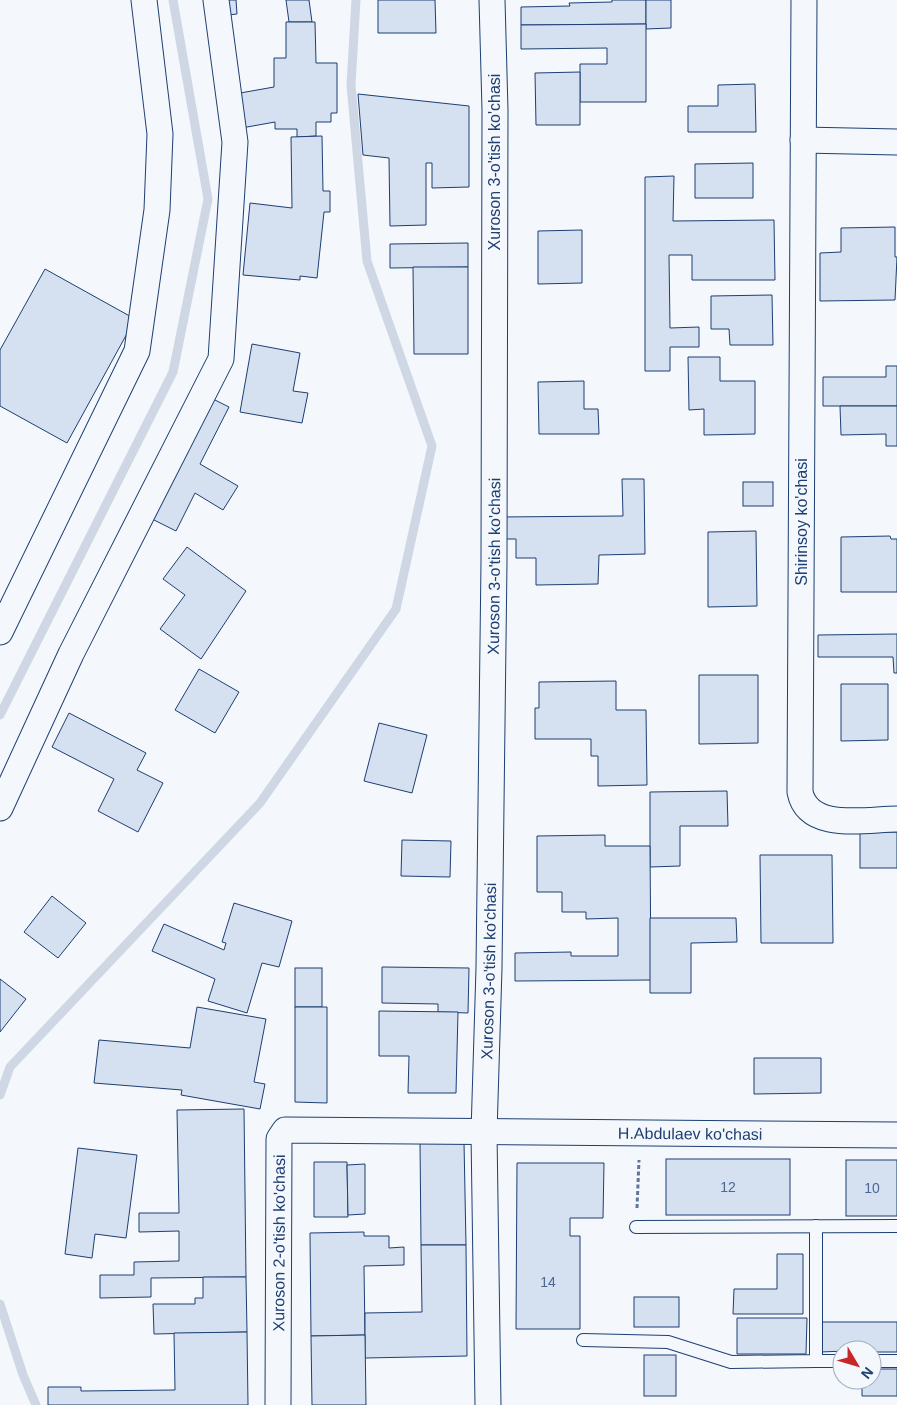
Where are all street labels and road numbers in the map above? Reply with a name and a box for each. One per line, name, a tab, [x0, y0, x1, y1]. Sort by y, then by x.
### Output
street label: Xuroson 3-o'tish ko'chasi	[486, 74, 503, 250]
street label: Shirinsoy ko'chasi	[793, 458, 810, 586]
street label: Xuroson 3-o'tish ko'chasi	[485, 478, 503, 655]
street label: Xuroson 3-o'tish ko'chasi	[478, 883, 499, 1060]
street label: H.Abdulaev ko'chasi	[618, 1125, 763, 1143]
street label: Xuroson 2-o'tish ko'chasi	[270, 1154, 288, 1332]

